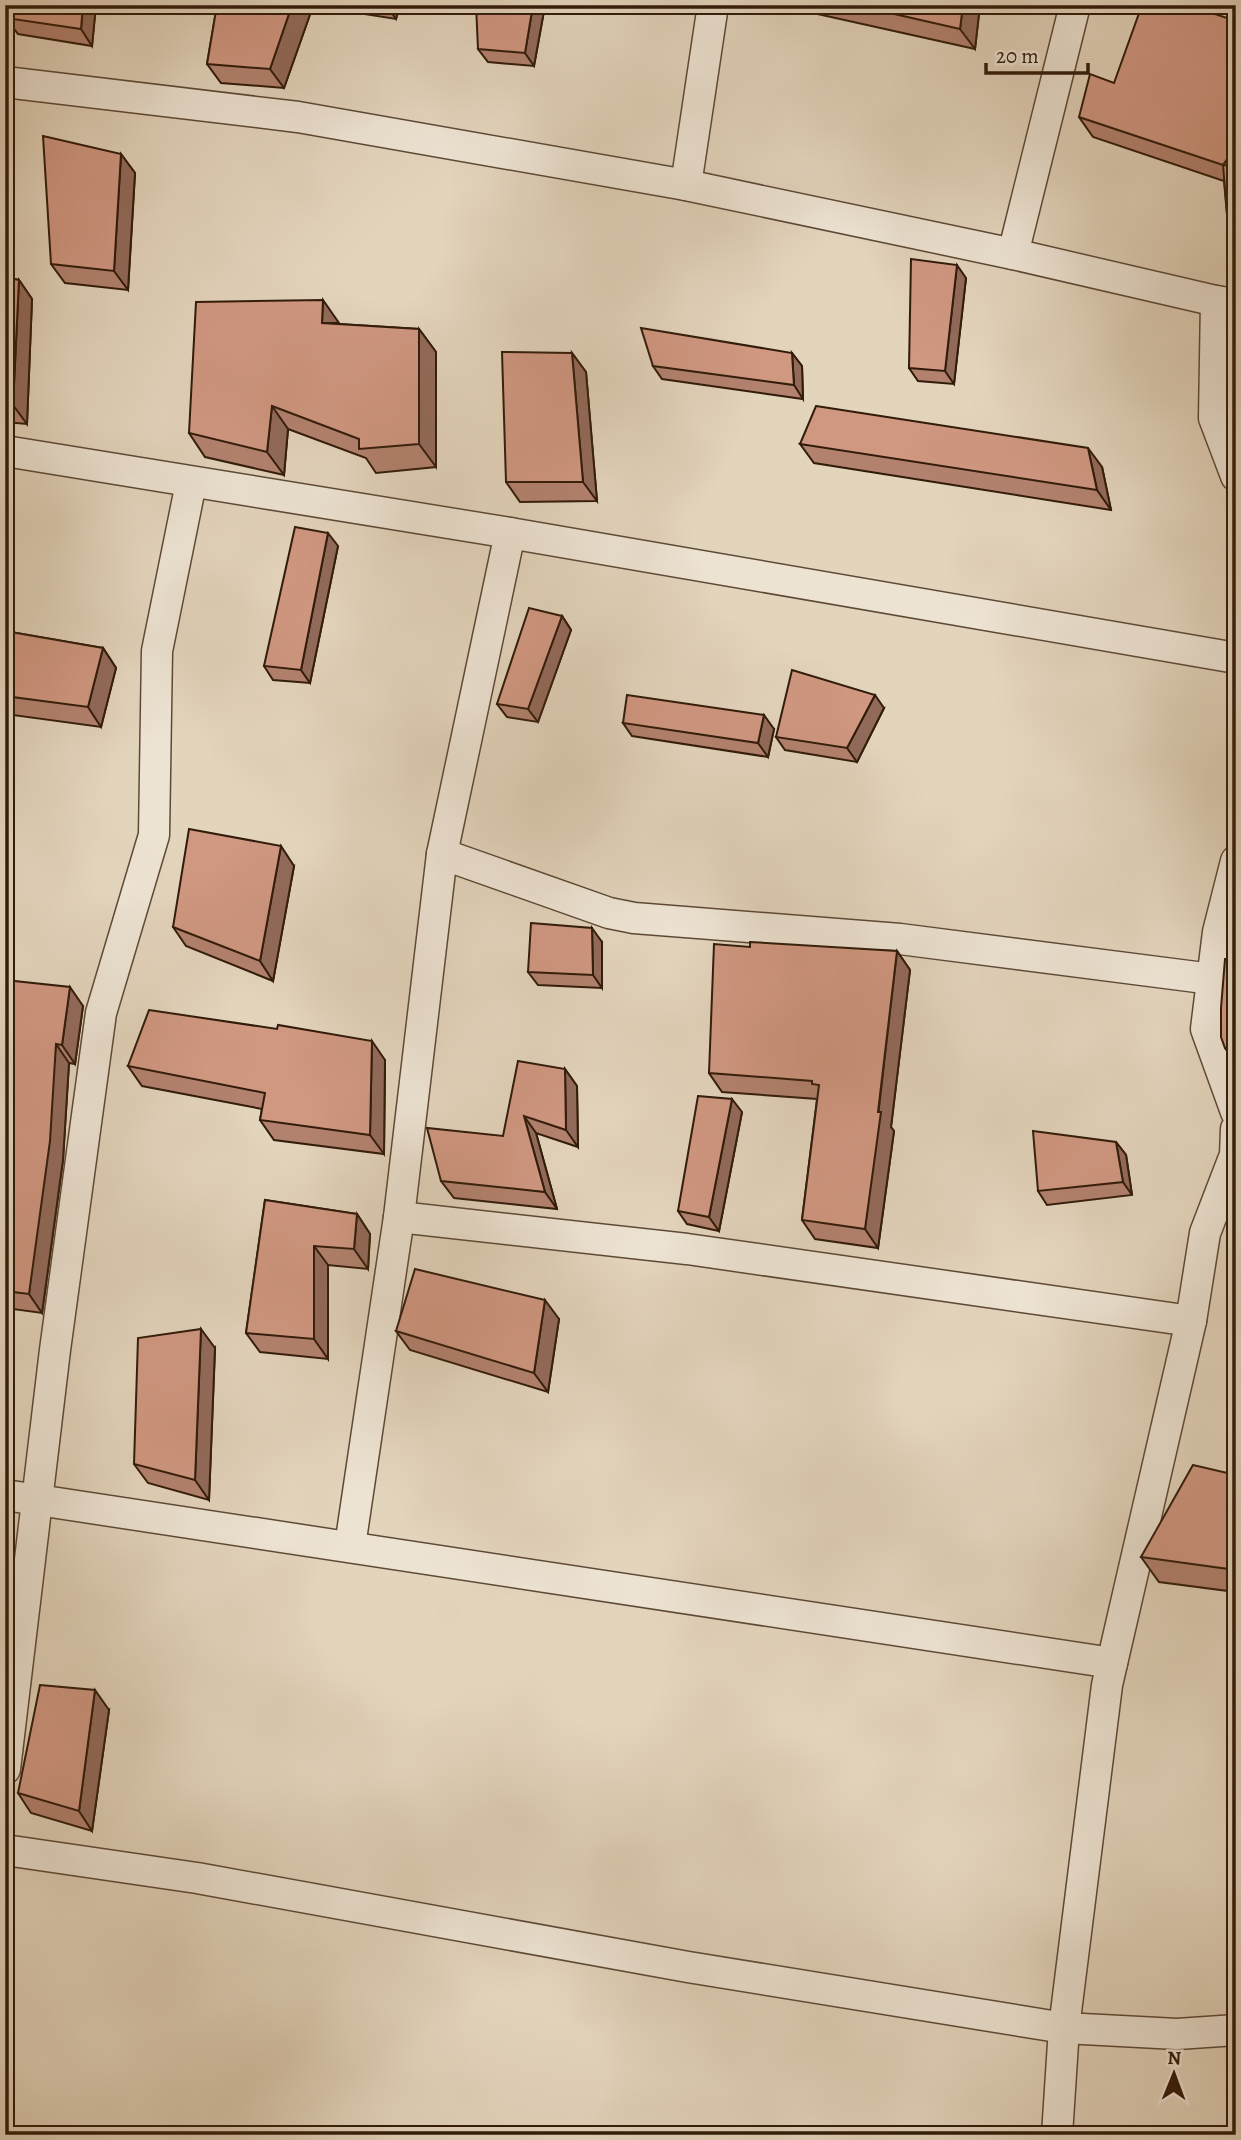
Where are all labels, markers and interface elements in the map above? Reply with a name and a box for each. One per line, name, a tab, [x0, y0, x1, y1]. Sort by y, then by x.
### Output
scale bar	[986, 32, 1087, 76]
text: 20 m	[996, 42, 1039, 70]
north arrow	[1140, 2038, 1210, 2108]
text: N	[1167, 2045, 1182, 2071]

